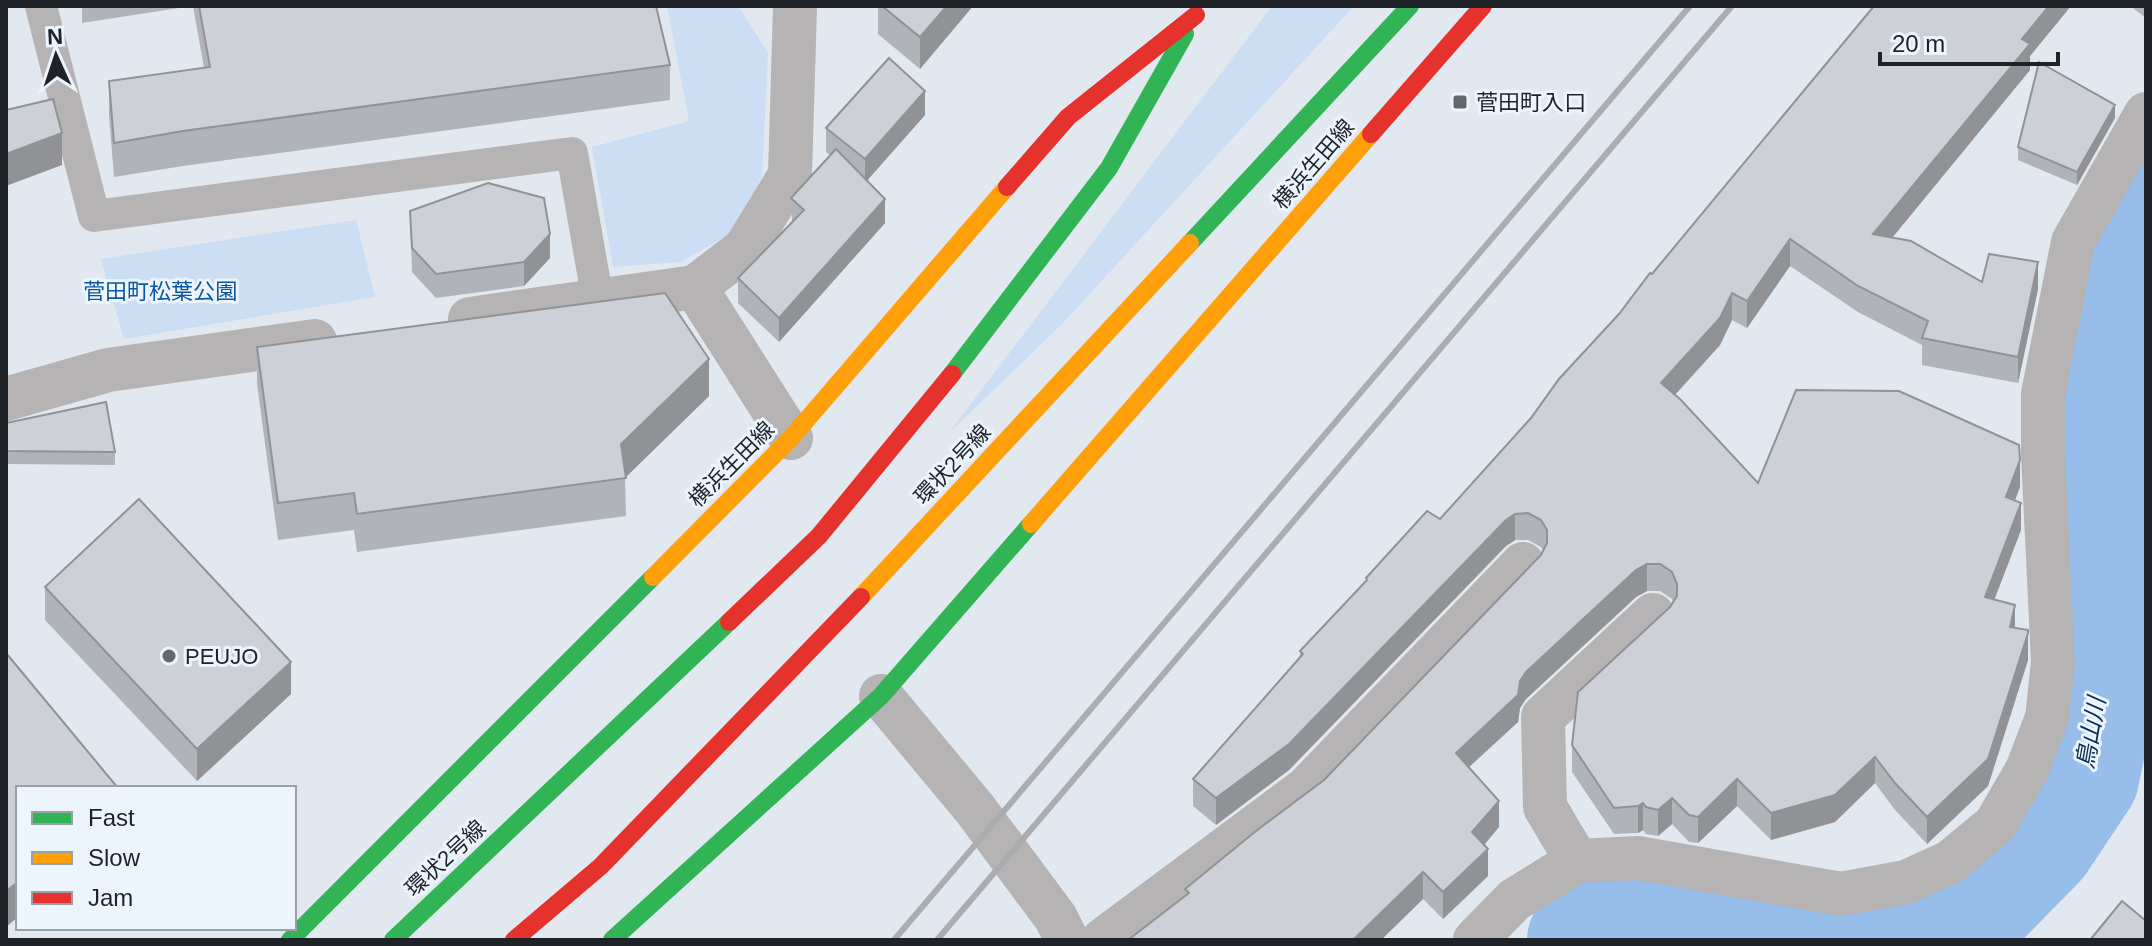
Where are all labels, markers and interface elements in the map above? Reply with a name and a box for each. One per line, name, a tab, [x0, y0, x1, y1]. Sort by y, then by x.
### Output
north arrow	[16, 16, 96, 96]
scale bar	[1880, 16, 2058, 66]
text: N	[46, 24, 64, 49]
text: 20 m	[1892, 30, 1945, 57]
place label: 菅田町入口	[1476, 90, 1586, 115]
marker: 菅田町入口	[1451, 93, 1469, 111]
street label: 横浜生田線	[1268, 115, 1359, 214]
park label: 菅田町松葉公園	[83, 279, 237, 304]
street label: 横浜生田線	[684, 417, 779, 512]
street label: 環状2号線	[909, 419, 996, 510]
place label: PEUJO	[185, 644, 258, 669]
marker: PEUJO	[160, 647, 178, 665]
water label: 鳥山川	[2071, 692, 2111, 771]
legend	[16, 786, 296, 930]
text: Fast	[88, 804, 135, 831]
street label: 環状2号線	[400, 815, 491, 902]
text: Slow	[88, 844, 141, 871]
text: Jam	[88, 884, 133, 911]

